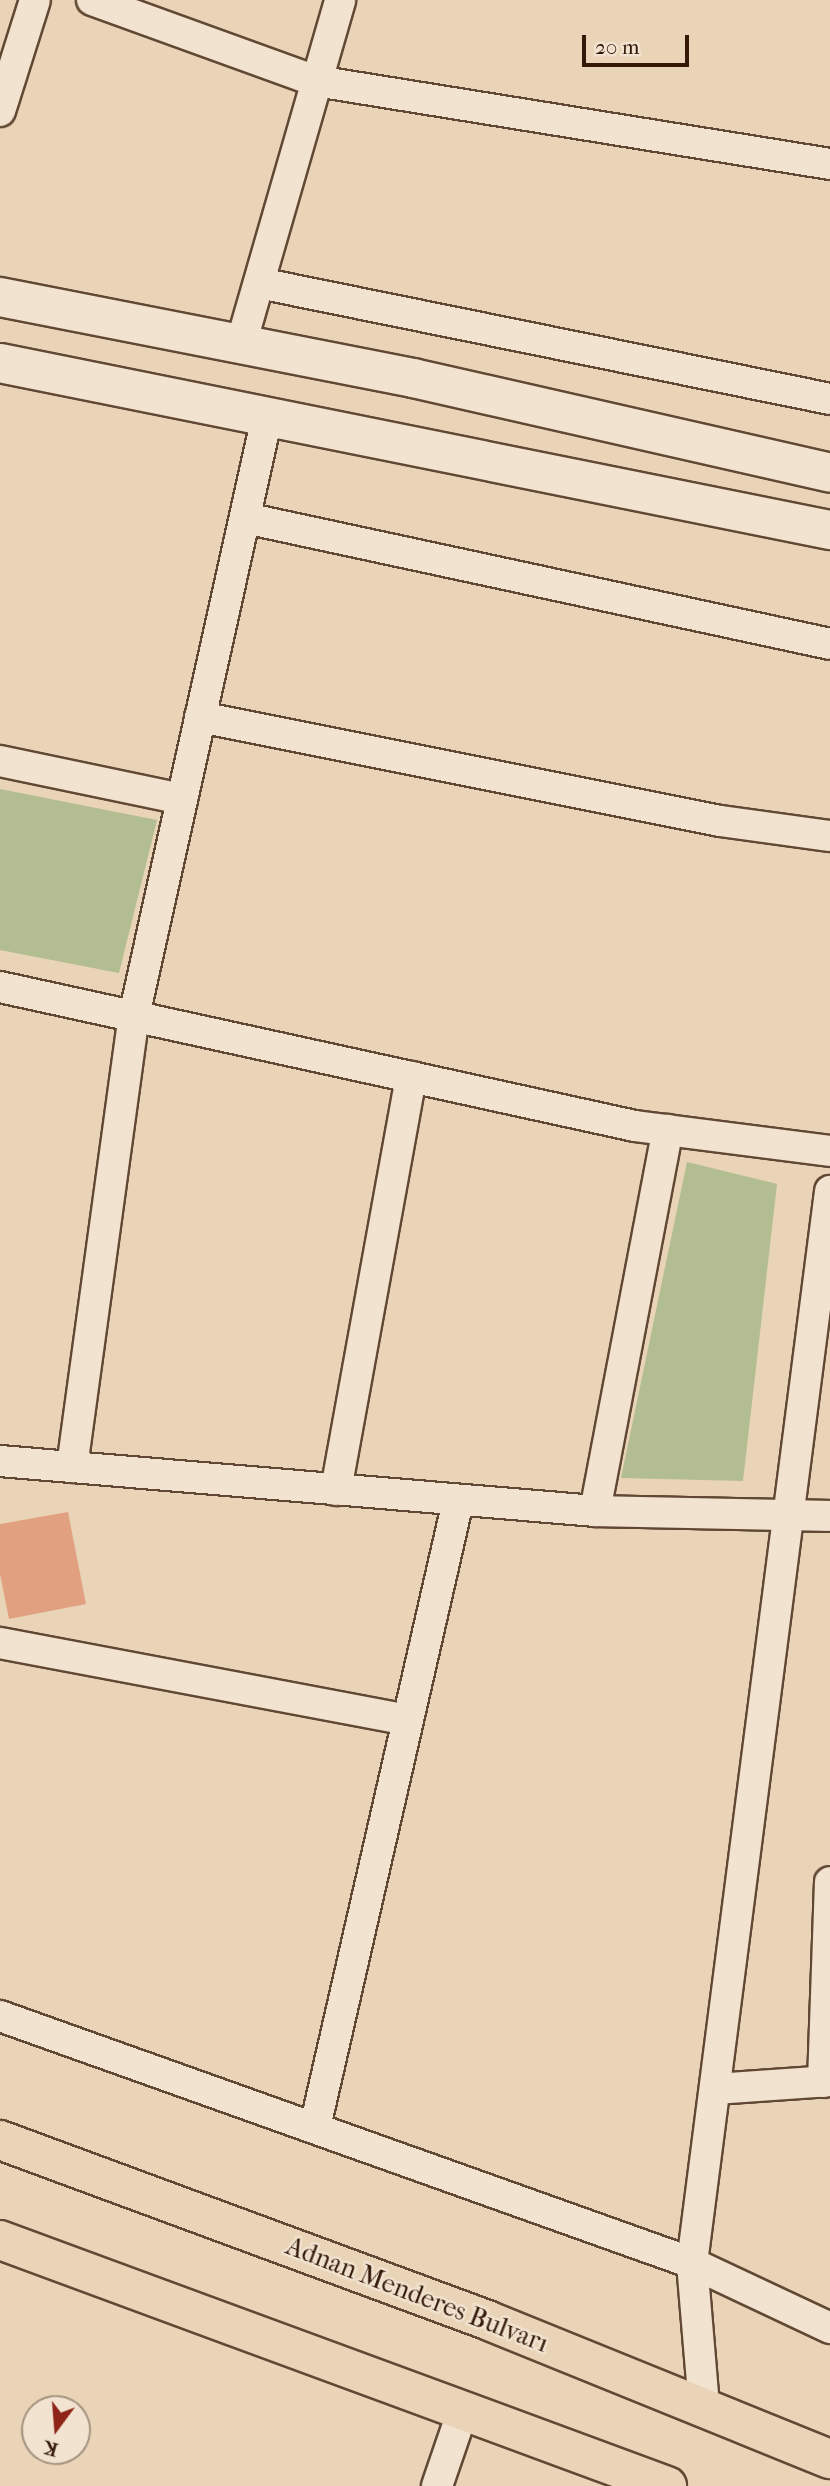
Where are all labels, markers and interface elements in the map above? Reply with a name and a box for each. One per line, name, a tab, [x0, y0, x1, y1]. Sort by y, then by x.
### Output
scale bar	[585, 21, 692, 65]
text: 20 m	[595, 35, 639, 59]
street label: Adnan Menderes Bulvarı	[282, 2231, 552, 2359]
north arrow	[21, 2395, 91, 2465]
text: K	[41, 2436, 60, 2461]

